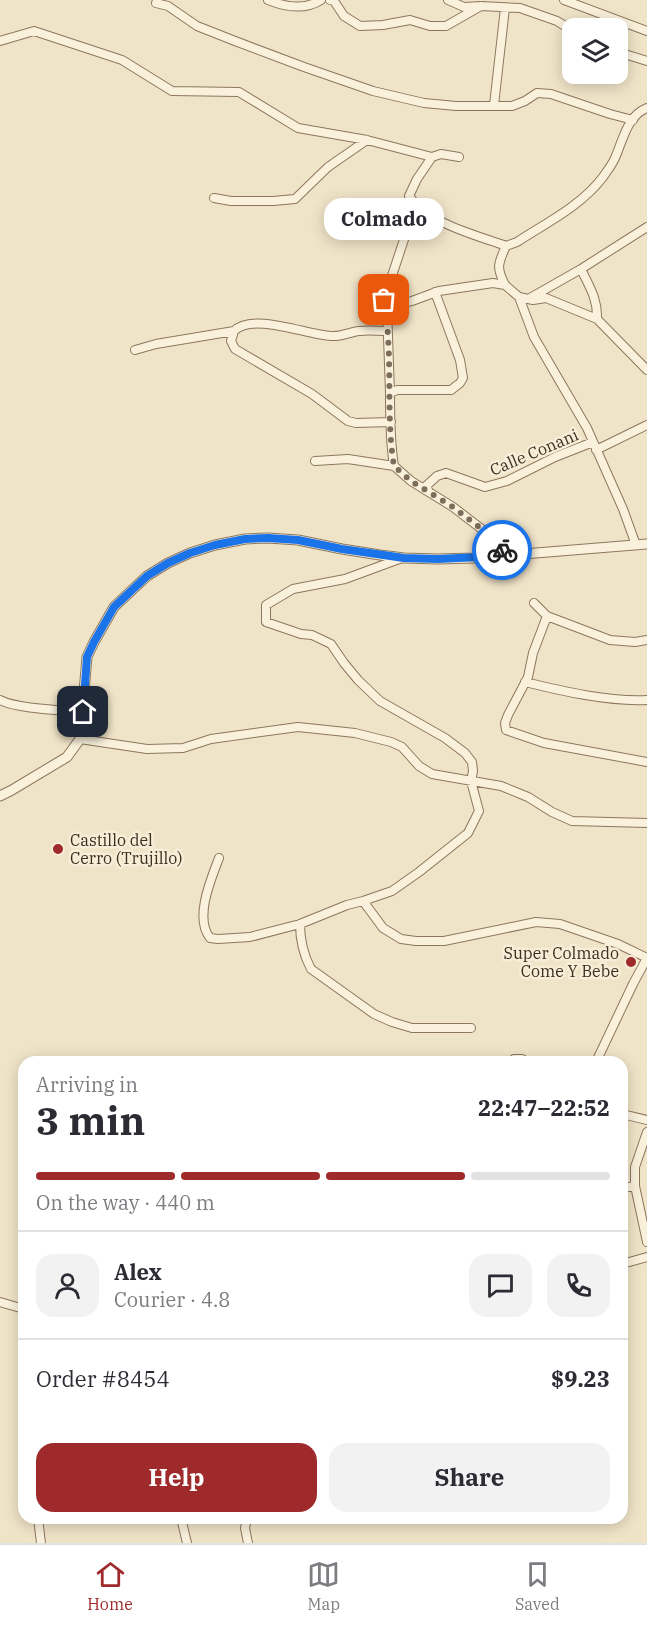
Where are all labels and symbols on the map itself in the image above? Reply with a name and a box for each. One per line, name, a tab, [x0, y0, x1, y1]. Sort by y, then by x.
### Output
callout: Colmado	[324, 198, 444, 240]
pin	[358, 274, 409, 325]
street label: Calle Conani	[487, 424, 581, 480]
courier	[472, 520, 532, 580]
pin	[57, 686, 108, 737]
place label: Castillo del Cerro (Trujillo)	[70, 830, 183, 868]
marker: Castillo del Cerro (Trujillo)	[51, 842, 65, 856]
place label: Super Colmado Come Y Bebe	[504, 943, 619, 981]
marker: Super Colmado Come Y Bebe	[624, 955, 638, 969]

